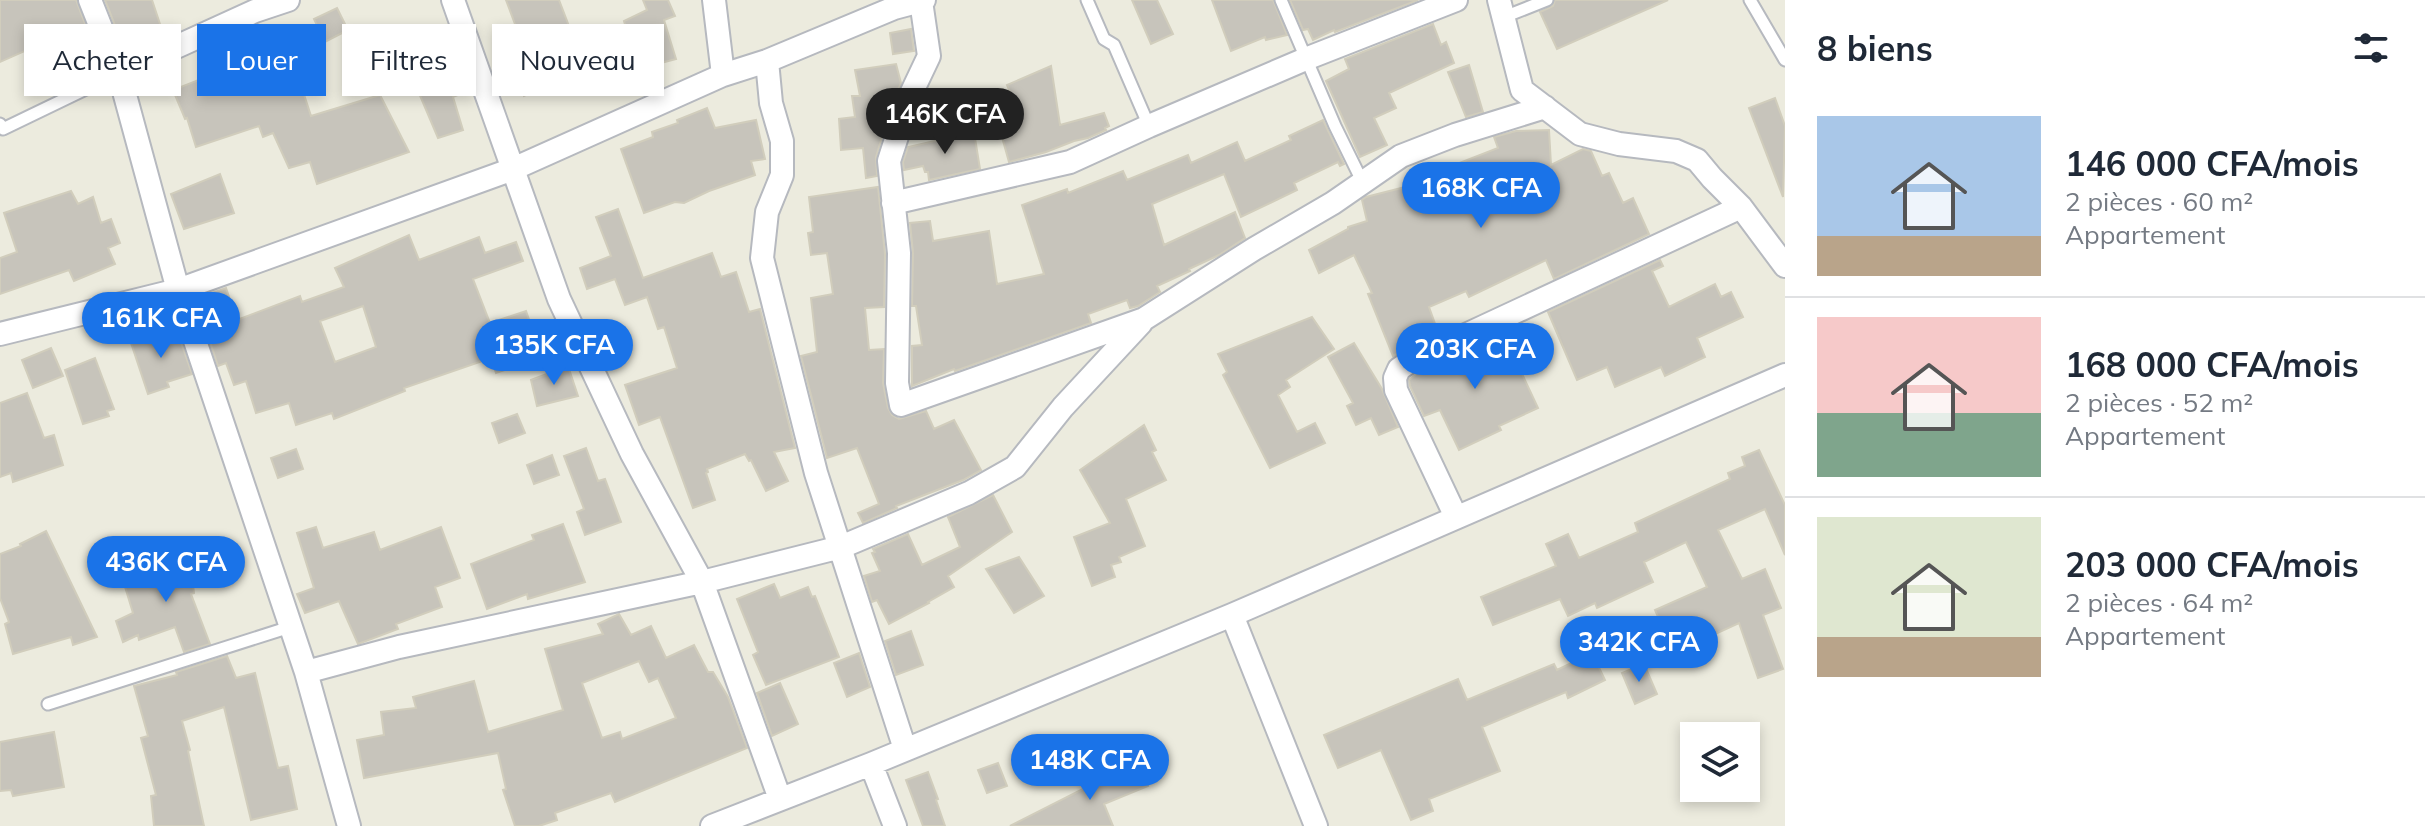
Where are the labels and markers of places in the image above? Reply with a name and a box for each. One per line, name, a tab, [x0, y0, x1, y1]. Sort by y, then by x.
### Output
pin: 146K CFA	[862, 88, 1028, 156]
pin: 168K CFA	[1398, 162, 1564, 230]
pin: 161K CFA	[78, 292, 244, 360]
pin: 135K CFA	[471, 319, 637, 387]
pin: 203K CFA	[1392, 323, 1558, 391]
pin: 436K CFA	[83, 536, 249, 604]
pin: 342K CFA	[1556, 616, 1722, 684]
pin: 148K CFA	[1007, 734, 1173, 802]

